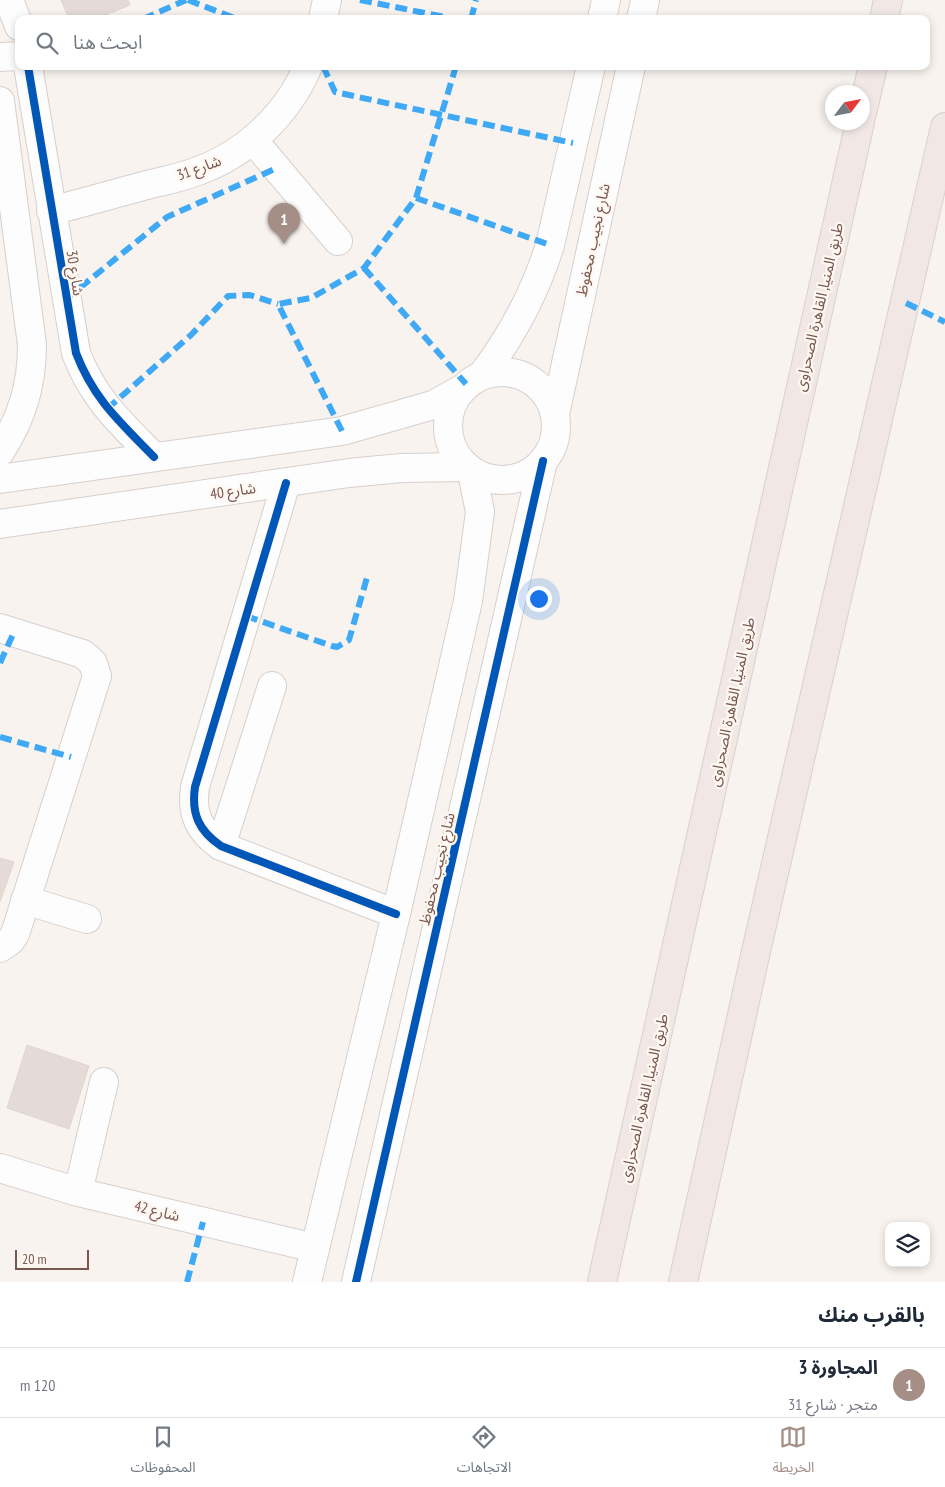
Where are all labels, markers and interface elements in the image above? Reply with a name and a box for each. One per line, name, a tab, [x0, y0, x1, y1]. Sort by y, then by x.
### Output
search box	[15, 15, 930, 70]
icon: search	[33, 29, 61, 57]
text: ابحث هنا	[73, 30, 142, 54]
north arrow	[825, 85, 870, 130]
street label: شارع 31	[174, 151, 225, 187]
street label: شارع نجيب محفوظ	[571, 181, 617, 299]
pin: 1	[268, 203, 300, 244]
street label: طريق المنيا, القاهرة الصحراوى	[790, 221, 848, 393]
street label: شارع 30	[60, 249, 89, 298]
street label: شارع 40	[209, 478, 258, 506]
your location	[526, 586, 552, 612]
street label: طريق المنيا, القاهرة الصحراوى	[704, 615, 760, 789]
street label: شارع نجيب محفوظ	[414, 811, 462, 928]
street label: طريق المنيا, القاهرة الصحراوى	[615, 1012, 673, 1184]
street label: شارع 42	[132, 1196, 182, 1228]
map controls	[885, 1222, 930, 1267]
button: layers	[885, 1222, 930, 1267]
scale bar	[15, 1247, 89, 1270]
text: 20 m	[22, 1250, 47, 1268]
text: بالقرب منك	[818, 1301, 925, 1328]
text: المجاورة 3	[798, 1355, 878, 1379]
text: 120 m	[20, 1375, 55, 1395]
text: 1	[905, 1375, 913, 1395]
text: متجر · شارع 31	[788, 1394, 878, 1414]
tab: المحفوظات	[131, 1423, 196, 1482]
tab: الاتجاهات	[457, 1423, 511, 1482]
tab: الخريطة	[772, 1423, 814, 1482]

